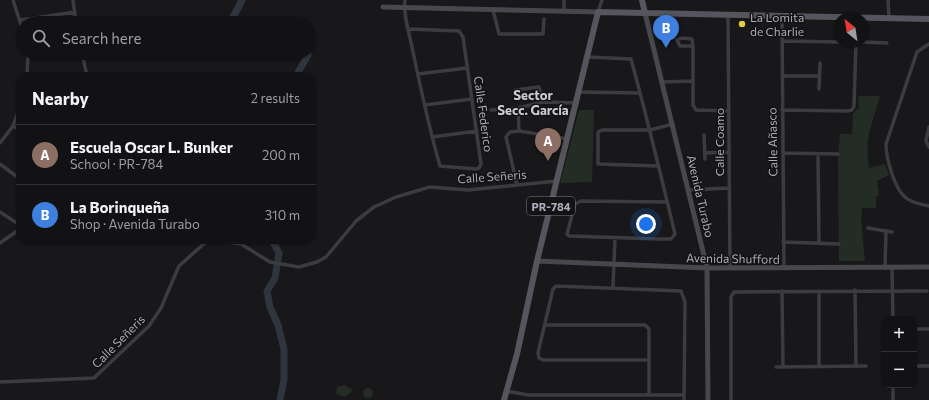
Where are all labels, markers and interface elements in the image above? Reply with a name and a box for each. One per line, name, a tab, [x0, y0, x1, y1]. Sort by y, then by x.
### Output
place label: La Lomita de Charlie	[750, 10, 804, 38]
north arrow	[833, 12, 869, 48]
pin: B	[653, 15, 679, 48]
search box	[16, 16, 316, 60]
marker: La Lomita de Charlie	[737, 19, 747, 29]
icon: search	[30, 27, 52, 49]
text: Search here	[62, 29, 141, 47]
street label: Calle Federico	[472, 75, 496, 153]
district label: Sector Secc. García	[497, 87, 569, 118]
text: Nearby	[32, 88, 89, 109]
text: 2 results	[251, 90, 300, 106]
street label: Calle Añasco	[764, 107, 780, 177]
street label: Calle Coamo	[712, 108, 726, 176]
pin: A	[535, 128, 561, 161]
text: Escuela Oscar L. Bunker	[70, 138, 233, 156]
text: A	[40, 147, 50, 163]
text: 200 m	[262, 147, 300, 163]
street label: Avenida Turabo	[685, 153, 717, 239]
text: School · PR-784	[70, 156, 163, 172]
street label: Calle Señeris	[457, 167, 527, 185]
road number: PR-784	[527, 197, 575, 215]
text: La Borinqueña	[70, 198, 169, 216]
text: B	[41, 207, 49, 223]
text: 310 m	[265, 207, 300, 223]
your location	[636, 214, 656, 234]
text: Shop · Avenida Turabo	[70, 216, 200, 232]
street label: Avenida Shufford	[686, 250, 780, 266]
street label: Calle Señeris	[89, 312, 147, 370]
map controls	[881, 316, 917, 388]
button: +	[881, 316, 917, 352]
button: −	[881, 352, 917, 388]

